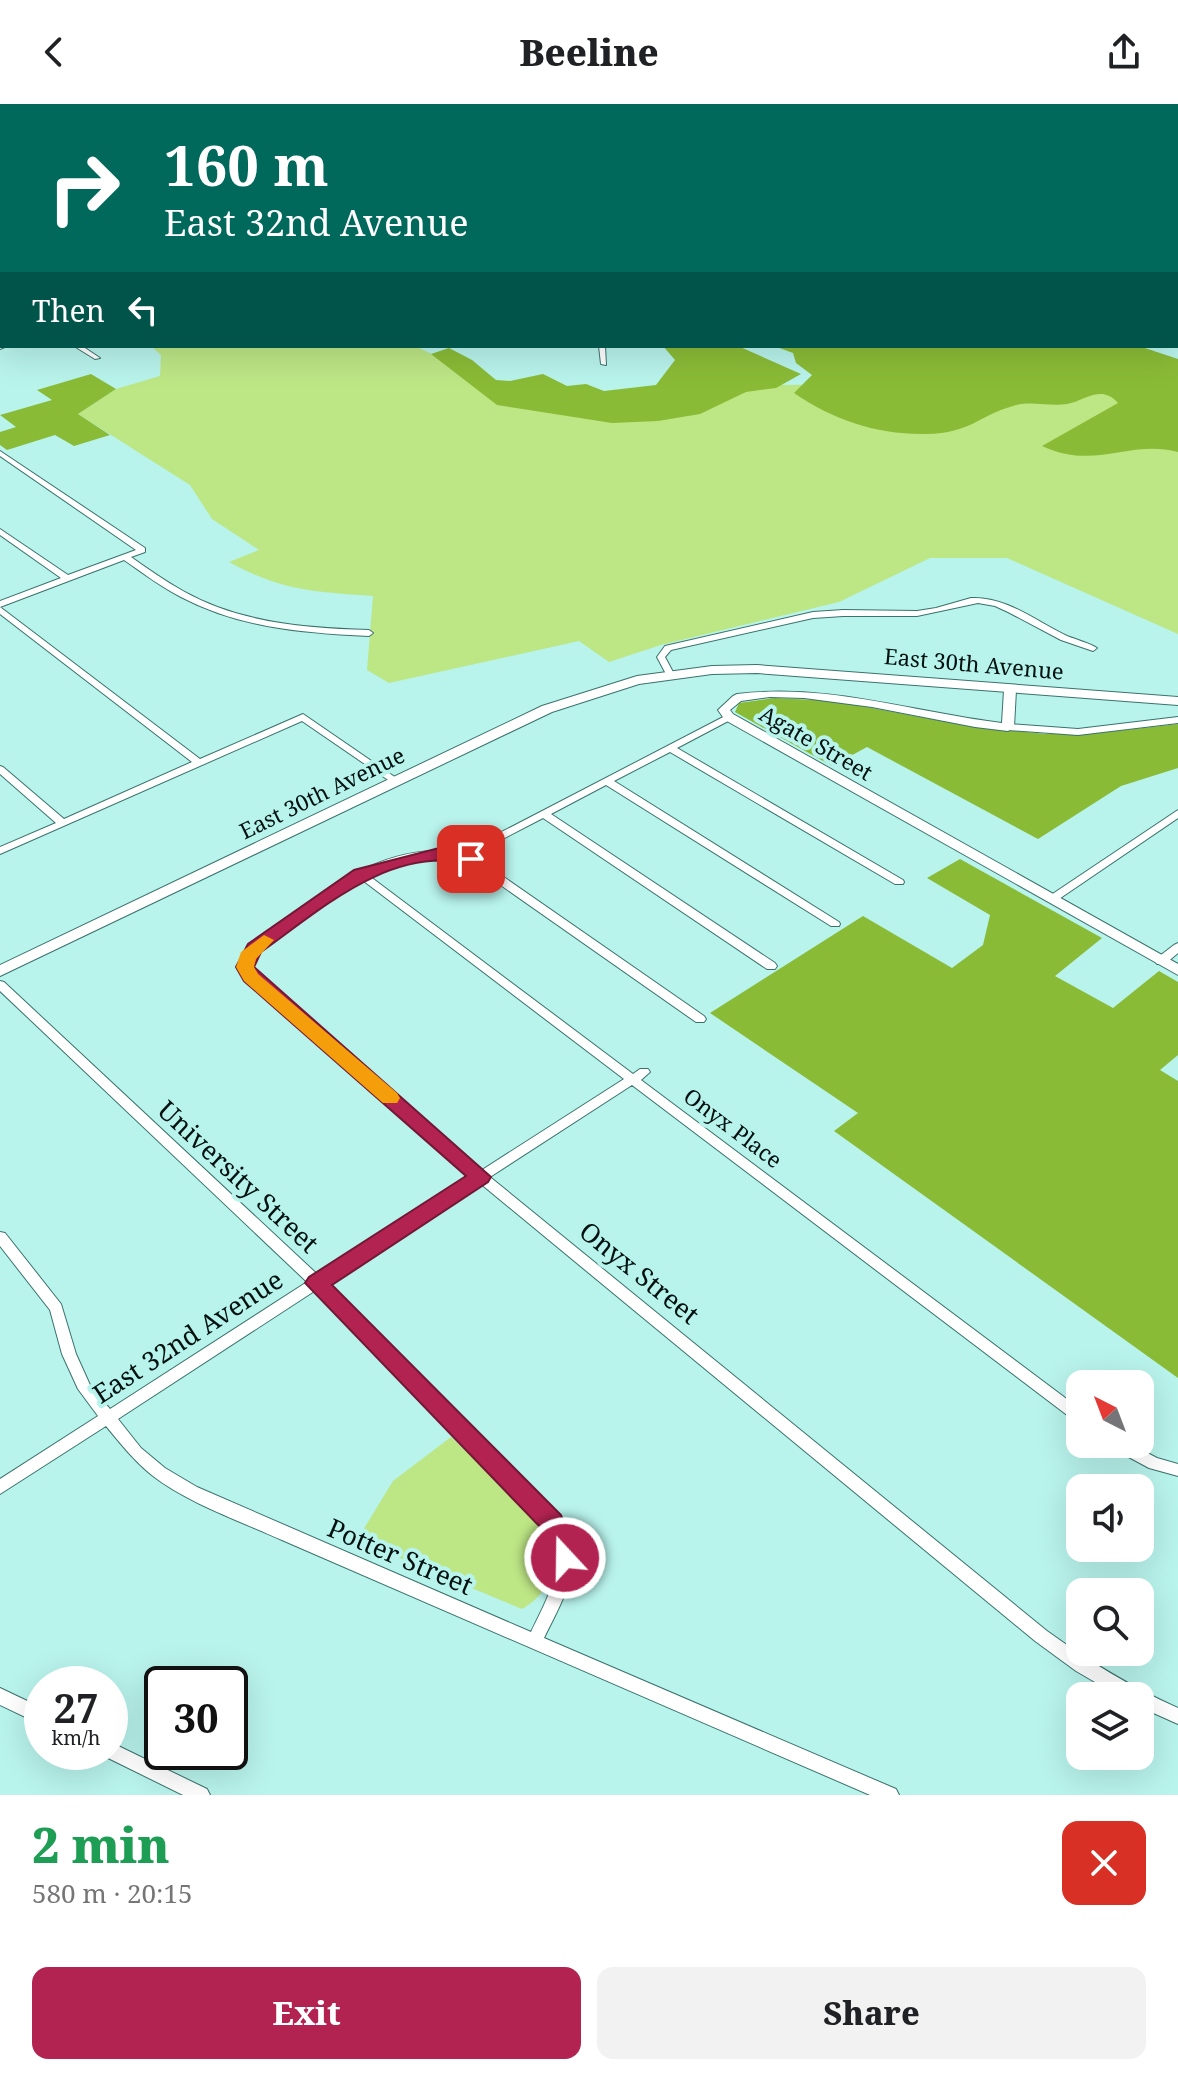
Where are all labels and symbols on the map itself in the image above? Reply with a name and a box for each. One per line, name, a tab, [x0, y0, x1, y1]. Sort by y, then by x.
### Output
street label: East 30th Avenue	[883, 640, 1065, 686]
street label: Agate Street	[754, 698, 879, 787]
street label: East 30th Avenue	[234, 739, 409, 845]
pin	[437, 825, 505, 893]
street label: Onyx Place	[678, 1080, 789, 1174]
street label: University Street	[150, 1092, 327, 1260]
street label: Onyx Street	[572, 1213, 707, 1332]
street label: East 32nd Avenue	[85, 1261, 289, 1411]
north arrow	[1066, 1370, 1154, 1458]
street label: Potter Street	[322, 1509, 479, 1603]
position arrow	[523, 1516, 607, 1600]
speed limit sign: 30	[144, 1666, 248, 1770]

